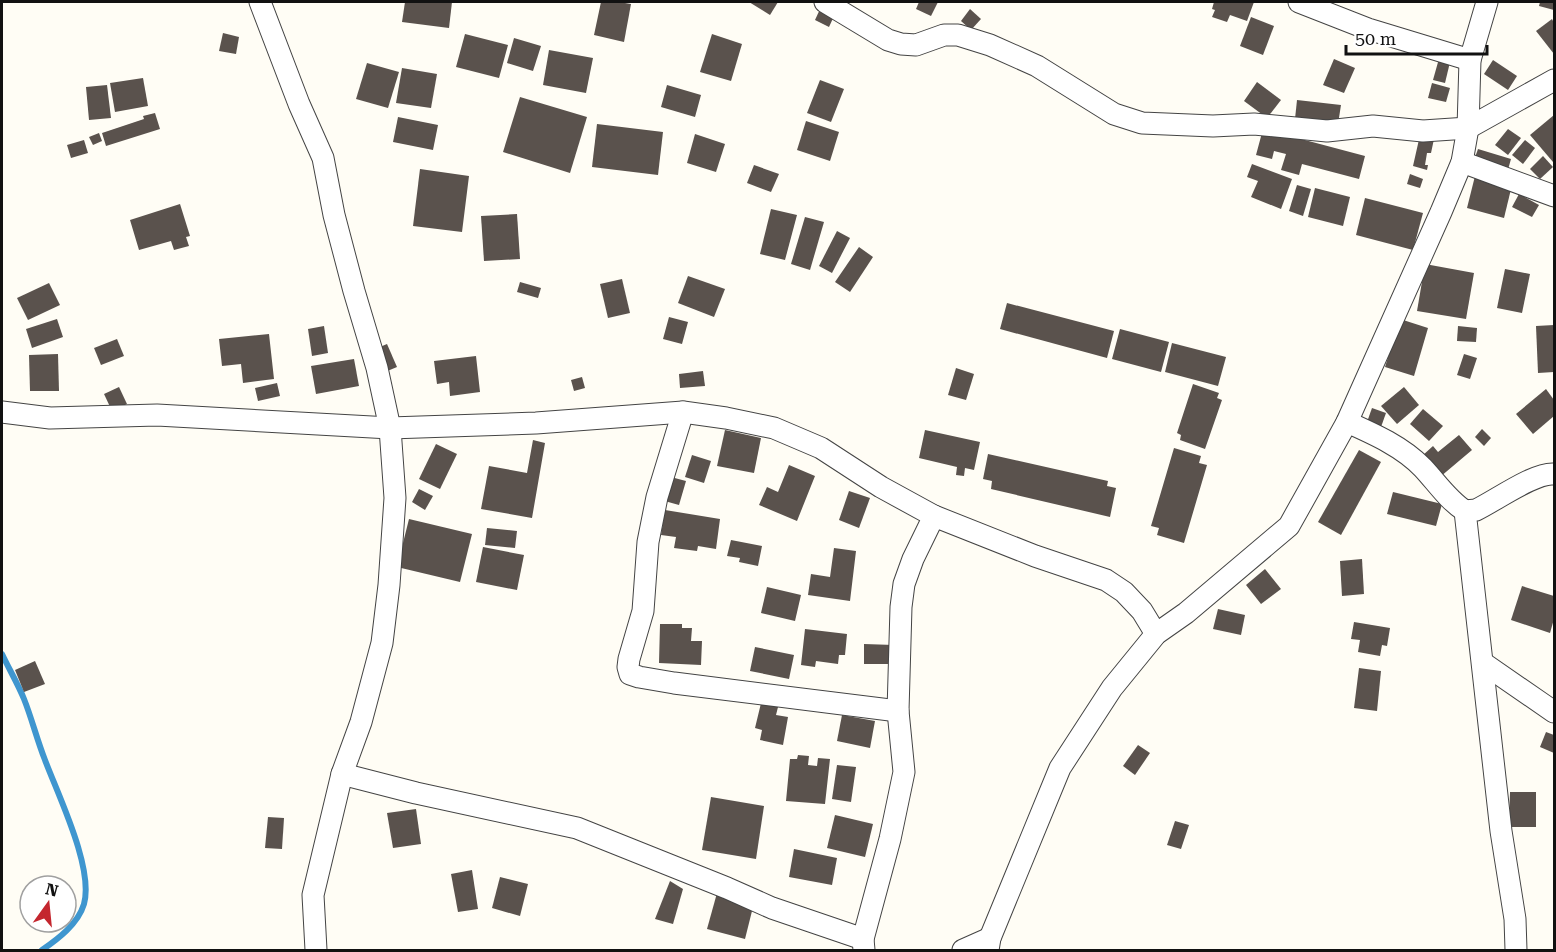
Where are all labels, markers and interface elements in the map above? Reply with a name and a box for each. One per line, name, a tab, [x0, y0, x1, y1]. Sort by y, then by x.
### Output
scale bar	[1346, 18, 1487, 56]
text: 50 m	[1355, 28, 1396, 49]
north arrow	[18, 874, 78, 934]
text: N	[43, 879, 60, 901]

